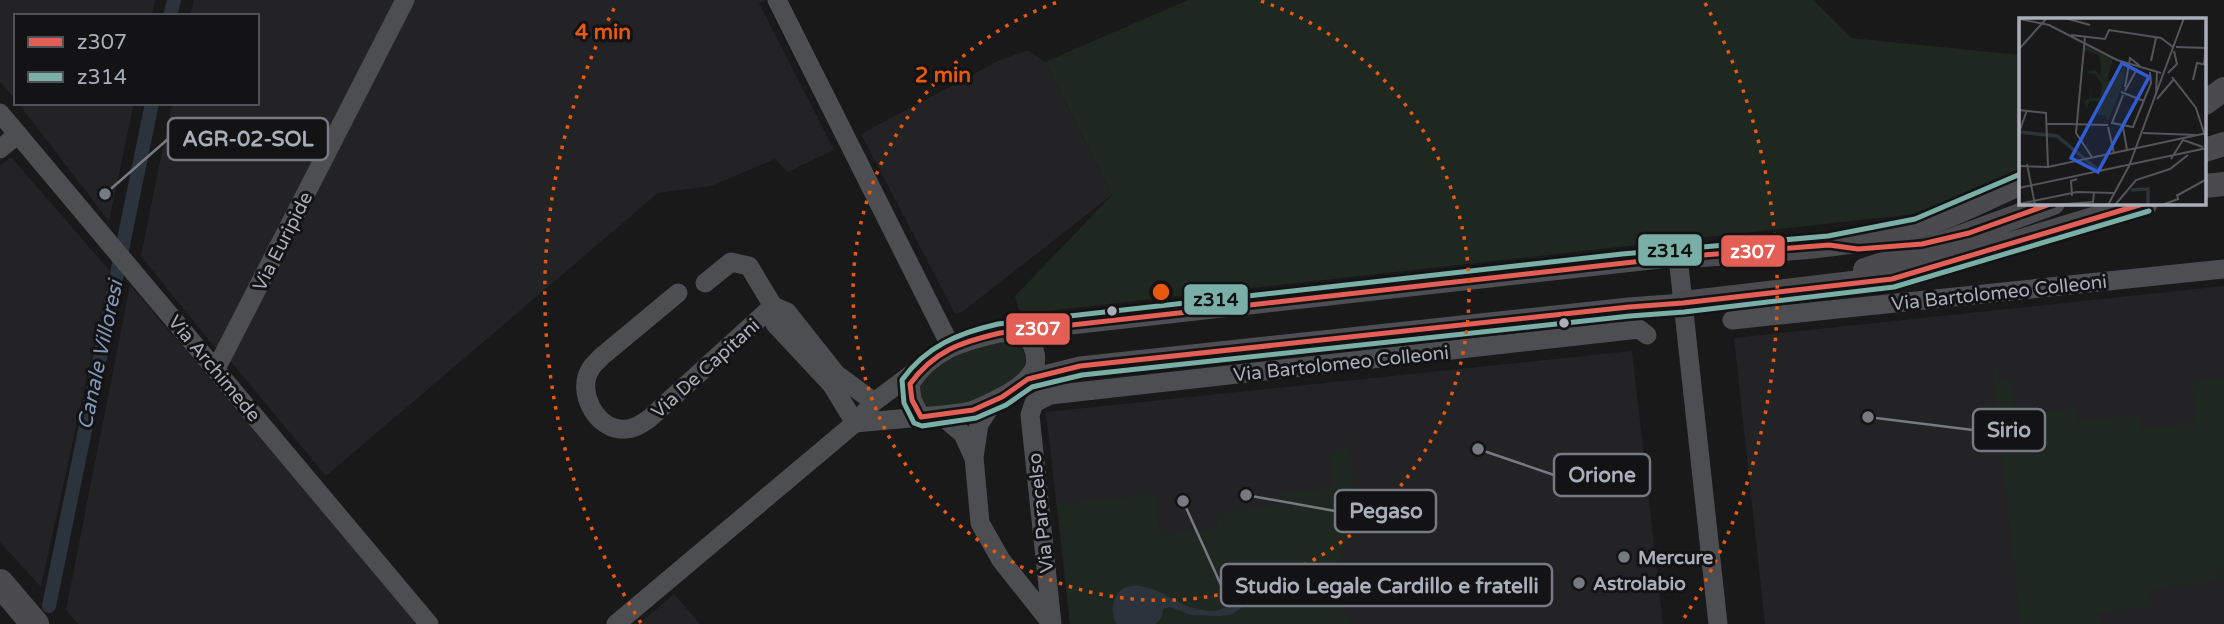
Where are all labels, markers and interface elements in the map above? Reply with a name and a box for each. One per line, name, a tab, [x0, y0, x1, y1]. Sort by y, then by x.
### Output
legend	[14, 14, 259, 105]
inset map	[2019, 18, 2206, 205]
text: 4 min	[575, 20, 631, 45]
text: z307	[77, 30, 127, 55]
text: 2 min	[915, 63, 971, 88]
text: z314	[77, 65, 127, 90]
callout: AGR-02-SOL	[168, 118, 328, 160]
text: AGR-02-SOL	[182, 127, 315, 152]
street label: Via Euripide	[249, 188, 317, 295]
line badge: z314	[1637, 233, 1703, 267]
line badge: z307	[1720, 234, 1786, 268]
text: z314	[1647, 240, 1693, 262]
text: z307	[1730, 241, 1776, 263]
street label: Via Bartolomeo Colleoni	[1890, 271, 2108, 315]
water label: Canale Villoresi	[73, 276, 129, 432]
centre of rings	[1149, 280, 1173, 304]
line badge: z314	[1183, 283, 1249, 316]
text: z314	[1193, 289, 1239, 311]
unlabelled marker	[1105, 304, 1119, 318]
street label: Via Archimede	[163, 311, 265, 426]
line badge: z307	[1005, 312, 1071, 346]
street label: Via De Capitani	[647, 314, 764, 423]
unlabelled marker	[1557, 316, 1571, 330]
text: z307	[1015, 318, 1061, 340]
street label: Via Bartolomeo Colleoni	[1232, 342, 1450, 386]
callout: Sirio	[1973, 409, 2045, 451]
text: Sirio	[1987, 418, 2031, 443]
street label: Via Paracelso	[1024, 452, 1058, 574]
callout: Orione	[1554, 454, 1650, 496]
text: Orione	[1568, 463, 1636, 488]
callout: Pegaso	[1335, 490, 1436, 532]
text: Pegaso	[1349, 499, 1423, 524]
place label: Mercure	[1638, 547, 1714, 569]
marker: Mercure	[1616, 549, 1632, 565]
callout: Studio Legale Cardillo e fratelli	[1221, 564, 1552, 606]
place label: Astrolabio	[1593, 573, 1686, 595]
text: Studio Legale Cardillo e fratelli	[1235, 574, 1539, 599]
marker: Astrolabio	[1571, 575, 1587, 591]

